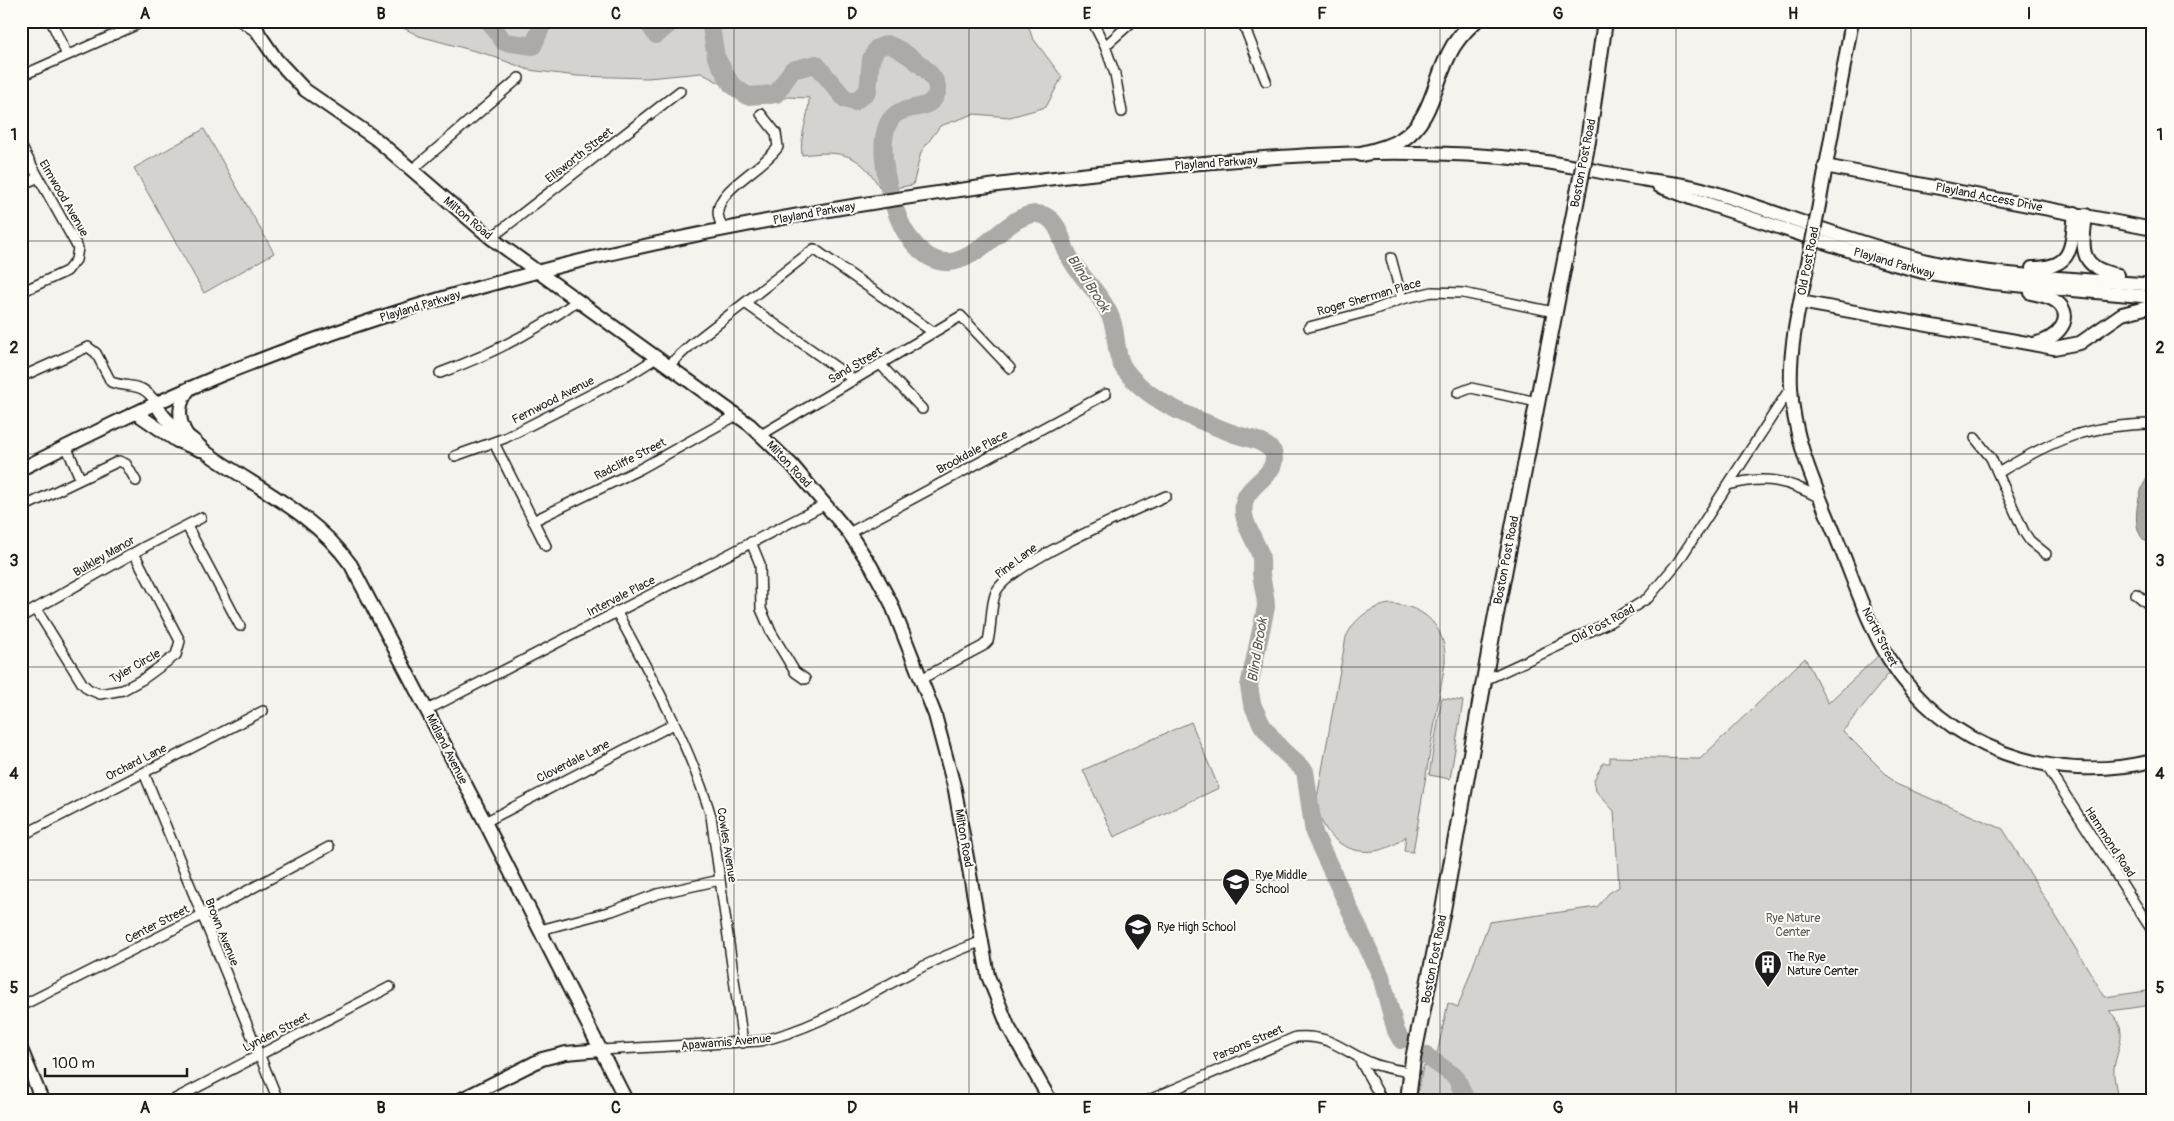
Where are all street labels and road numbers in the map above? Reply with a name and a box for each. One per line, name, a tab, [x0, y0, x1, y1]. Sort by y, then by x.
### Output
street label: Boston Post Road	[1568, 117, 1599, 209]
street label: Ellsworth Street	[542, 124, 616, 186]
street label: Playland Parkway	[1174, 153, 1258, 174]
street label: Elmwood Avenue	[36, 157, 92, 239]
street label: Playland Access Drive	[1934, 180, 2044, 215]
street label: Milton Road	[440, 194, 495, 243]
street label: Playland Parkway	[772, 199, 856, 228]
street label: Old Post Road	[1794, 225, 1823, 297]
street label: Playland Parkway	[1852, 245, 1936, 282]
street label: Roger Sherman Place	[1315, 275, 1423, 319]
street label: Playland Parkway	[378, 287, 462, 326]
street label: Sand Street	[826, 343, 885, 387]
street label: Fernwood Avenue	[510, 373, 597, 428]
street label: Brookdale Place	[934, 427, 1011, 478]
street label: Radcliffe Street	[592, 435, 669, 484]
street label: Milton Road	[763, 438, 814, 491]
street label: Boston Post Road	[1491, 514, 1522, 606]
street label: Bulkley Manor	[71, 532, 138, 580]
street label: Pine Lane	[992, 541, 1040, 582]
street label: Intervale Place	[585, 573, 658, 620]
street label: Old Post Road	[1569, 601, 1638, 647]
street label: North Street	[1858, 605, 1901, 669]
street label: Tyler Circle	[107, 646, 163, 687]
street label: Midland Avenue	[422, 712, 471, 787]
street label: Cloverdale Lane	[534, 737, 612, 786]
street label: Orchard Lane	[103, 741, 169, 784]
street label: Hammond Road	[2081, 804, 2138, 880]
street label: Cowles Avenue	[713, 807, 740, 884]
street label: Milton Road	[951, 808, 976, 869]
street label: Brown Avenue	[201, 896, 242, 968]
street label: Center Street	[123, 902, 192, 947]
street label: Boston Post Road	[1419, 913, 1450, 1005]
street label: Lynden Street	[241, 1009, 312, 1056]
street label: Parsons Street	[1211, 1022, 1286, 1065]
street label: Apawamis Avenue	[680, 1031, 772, 1054]

